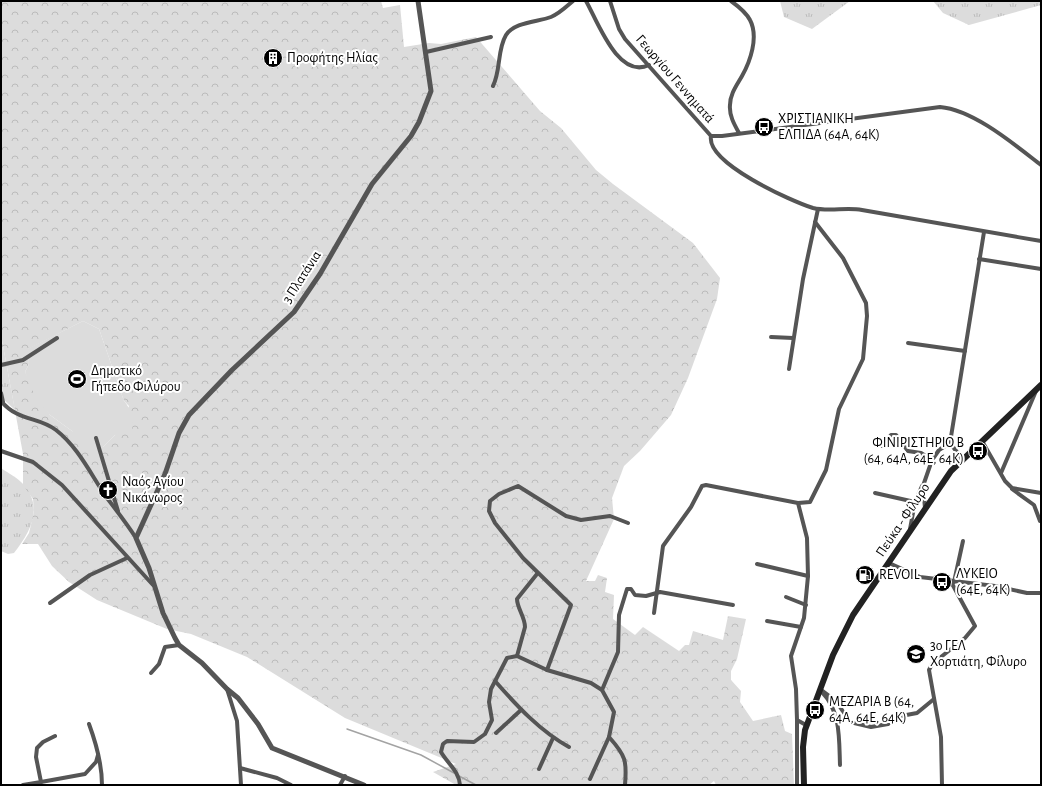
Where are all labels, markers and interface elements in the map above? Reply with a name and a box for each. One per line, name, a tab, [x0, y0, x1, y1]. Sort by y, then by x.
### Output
street label: Γεωργίου Γεννηματά	[633, 32, 717, 126]
building icon: Προφήτης Ηλίας	[262, 47, 284, 69]
place label: Προφήτης Ηλίας	[287, 51, 378, 65]
place label: ΧΡΙΣΤΙΑΝΙΚΗ ΕΛΠΙΔΑ (64Α, 64Κ)	[778, 112, 880, 142]
bus stop icon: ΧΡΙΣΤΙΑΝΙΚΗ ΕΛΠΙΔΑ (64Α, 64Κ)	[753, 116, 775, 138]
street label: 3 Πλατάνια	[280, 248, 324, 306]
place label: Δημοτικό Γήπεδο Φιλύρου	[91, 364, 181, 394]
sports icon: Δημοτικό Γήπεδο Φιλύρου	[66, 368, 88, 390]
place label: ΦΙΝΙΡΙΣΤΗΡΙΟ B (64, 64Α, 64Ε, 64Κ)	[863, 436, 964, 466]
bus stop icon: ΦΙΝΙΡΙΣΤΗΡΙΟ B (64, 64Α, 64Ε, 64Κ)	[967, 440, 989, 462]
place label: Ναός Αγίου Νικάνωρος	[122, 475, 184, 505]
church icon: Ναός Αγίου Νικάνωρος	[97, 479, 119, 501]
street label: Πεύκα - Φίλυρο	[873, 481, 933, 559]
fuel station icon: REVOIL	[854, 564, 876, 586]
place label: ΛΥΚΕΙΟ (64Ε, 64Κ)	[956, 567, 1011, 597]
place label: REVOIL	[879, 568, 920, 582]
bus stop icon: ΛΥΚΕΙΟ (64Ε, 64Κ)	[931, 571, 953, 593]
place label: 3ο ΓΕΛ Χορτιάτη, Φίλυρο	[930, 639, 1027, 669]
school or university icon: 3ο ΓΕΛ Χορτιάτη, Φίλυρο	[905, 643, 927, 665]
place label: ΜΕΖΑΡΙΑ B (64, 64Α, 64Ε, 64Κ)	[829, 695, 914, 725]
bus stop icon: ΜΕΖΑΡΙΑ B (64, 64Α, 64Ε, 64Κ)	[804, 699, 826, 721]

